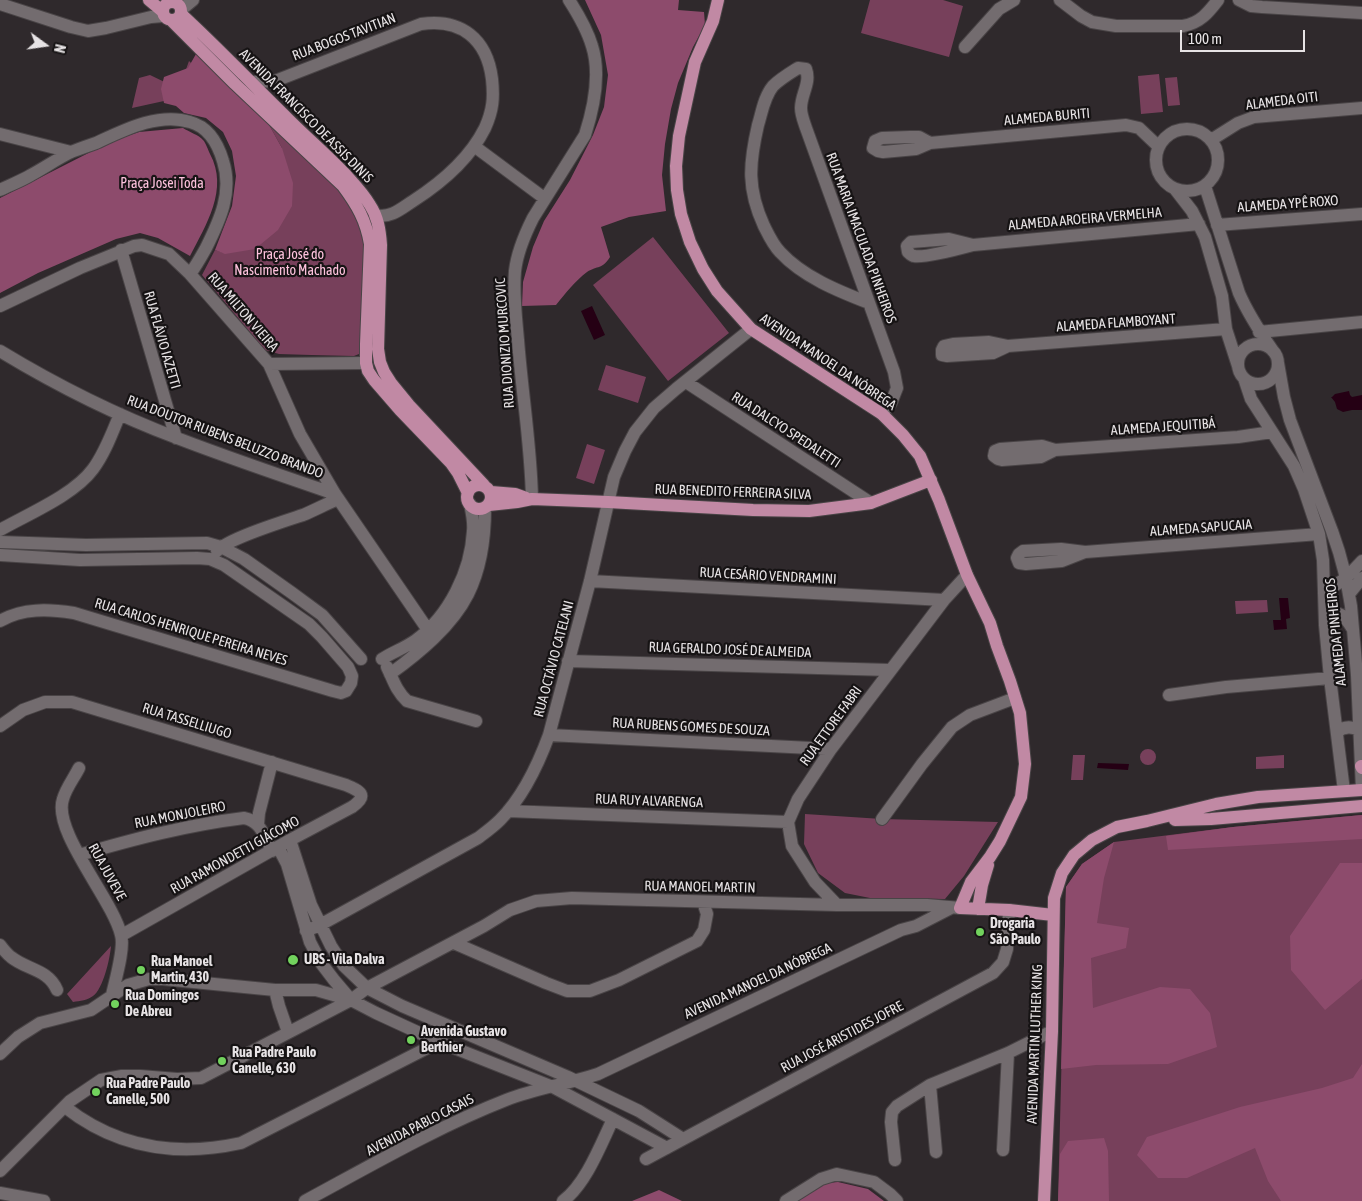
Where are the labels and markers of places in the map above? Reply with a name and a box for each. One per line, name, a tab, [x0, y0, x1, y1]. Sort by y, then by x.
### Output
place label: Drogaria São Paulo	[990, 916, 1041, 949]
marker: Drogaria São Paulo	[974, 926, 986, 938]
place label: UBS - Vila Dalva	[304, 952, 384, 968]
marker: UBS - Vila Dalva	[286, 953, 300, 967]
place label: Rua Manoel Martin, 430	[151, 954, 213, 986]
marker: Rua Manoel Martin, 430	[135, 964, 147, 976]
place label: Rua Domingos De Abreu	[125, 988, 199, 1020]
marker: Rua Domingos De Abreu	[109, 998, 121, 1010]
place label: Avenida Gustavo Berthier	[421, 1024, 507, 1056]
marker: Avenida Gustavo Berthier	[405, 1034, 417, 1046]
place label: Rua Padre Paulo Canelle, 630	[232, 1045, 316, 1078]
marker: Rua Padre Paulo Canelle, 630	[216, 1055, 228, 1067]
place label: Rua Padre Paulo Canelle, 500	[106, 1076, 190, 1108]
marker: Rua Padre Paulo Canelle, 500	[90, 1086, 102, 1098]

